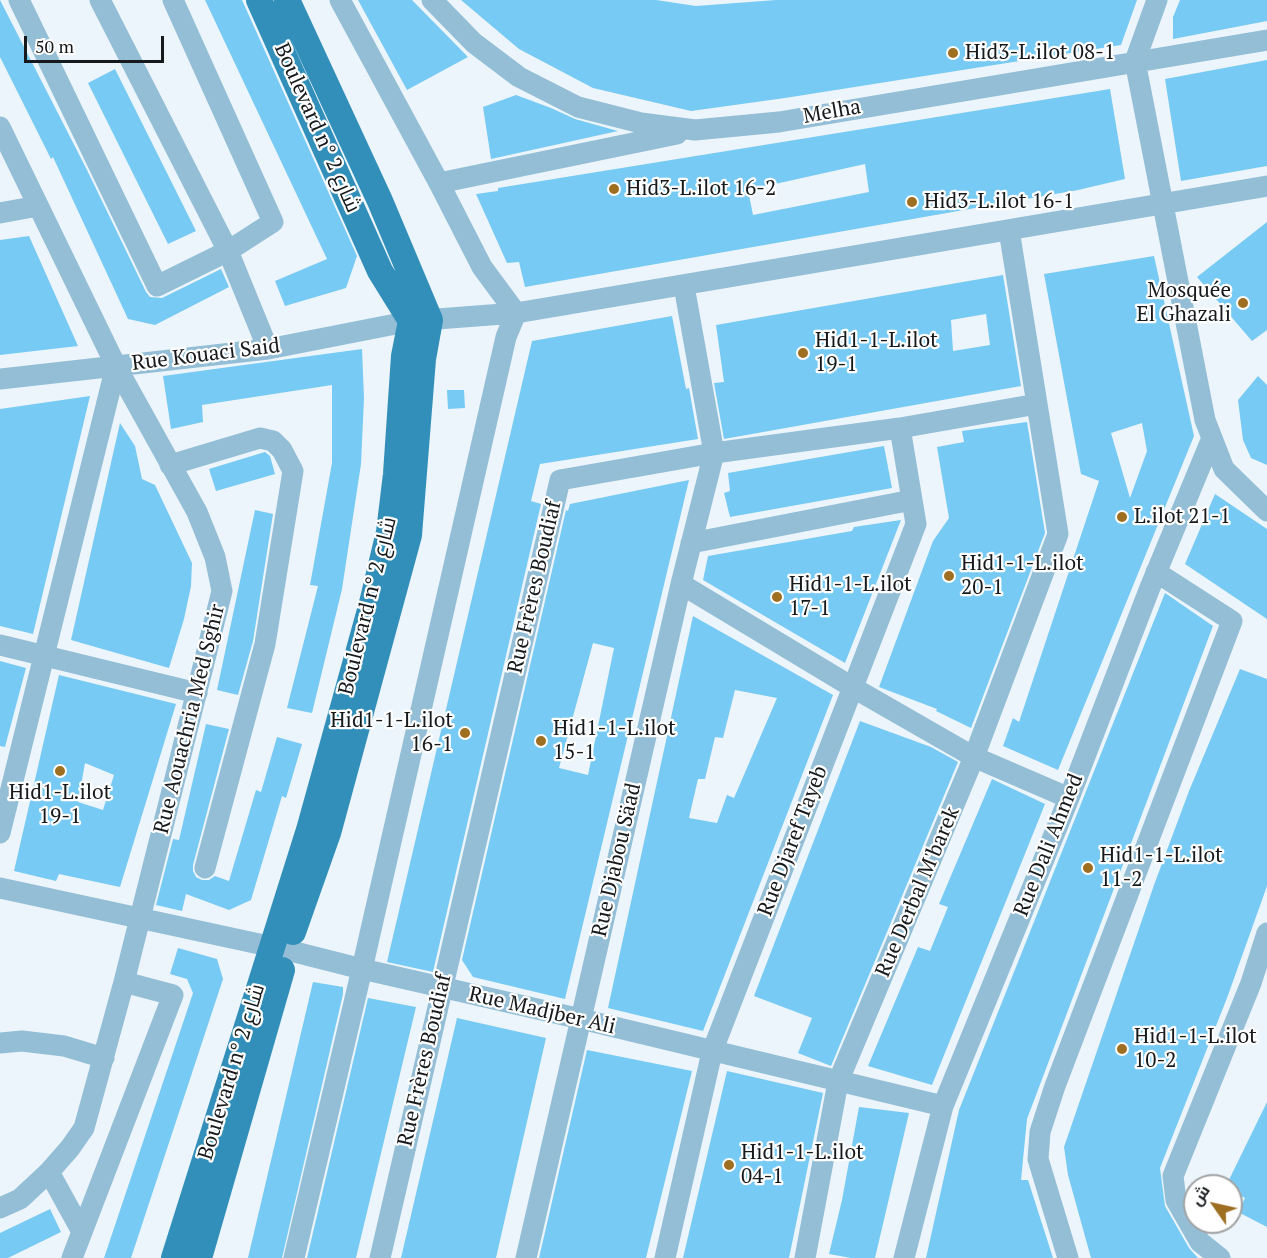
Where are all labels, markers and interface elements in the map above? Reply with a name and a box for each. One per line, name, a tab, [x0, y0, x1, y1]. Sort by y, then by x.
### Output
scale bar	[27, 24, 166, 62]
text: 50 m	[35, 34, 74, 58]
street label: Boulevard n° شارع 2	[268, 39, 366, 217]
place label: Hid3-L.ilot 08-1	[965, 40, 1115, 66]
marker: Hid3-L.ilot 08-1	[946, 46, 960, 60]
street label: Melha	[801, 95, 863, 129]
place label: Hid3-L.ilot 16-2	[626, 176, 776, 202]
marker: Hid3-L.ilot 16-2	[607, 182, 621, 196]
place label: Hid3-L.ilot 16-1	[924, 189, 1074, 215]
marker: Hid3-L.ilot 16-1	[905, 195, 919, 209]
place label: Mosquée El Ghazali	[1136, 278, 1231, 328]
marker: Mosquée El Ghazali	[1236, 296, 1250, 310]
place label: Hid1-1-L.ilot 19-1	[815, 328, 938, 378]
street label: Rue Kouaci Said	[131, 333, 281, 377]
marker: Hid1-1-L.ilot 19-1	[796, 346, 810, 360]
street label: Rue Frères Boudiaf	[503, 498, 567, 676]
place label: L.ilot 21-1	[1134, 504, 1231, 530]
marker: L.ilot 21-1	[1115, 510, 1129, 524]
street label: Boulevard n° شارع 2	[334, 514, 402, 698]
place label: Hid1-1-L.ilot 20-1	[961, 551, 1084, 601]
marker: Hid1-1-L.ilot 20-1	[942, 569, 956, 583]
place label: Hid1-1-L.ilot 17-1	[789, 572, 912, 622]
marker: Hid1-1-L.ilot 17-1	[770, 590, 784, 604]
street label: Rue Aouachria Med Sghir	[149, 602, 231, 836]
place label: Hid1-1-L.ilot 16-1	[330, 708, 453, 758]
place label: Hid1-1-L.ilot 15-1	[553, 716, 676, 766]
marker: Hid1-1-L.ilot 16-1	[458, 726, 472, 740]
marker: Hid1-1-L.ilot 15-1	[534, 734, 548, 748]
street label: Rue Djaref Tayeb	[753, 762, 833, 920]
marker: Hid1-L.ilot 19-1	[53, 764, 67, 778]
street label: Rue Dali Ahmed	[1009, 770, 1089, 920]
place label: Hid1-L.ilot 19-1	[9, 780, 111, 830]
street label: Rue Djabou Säad	[587, 781, 647, 939]
street label: Rue Derbal M'barek	[871, 803, 965, 981]
place label: Hid1-1-L.ilot 11-2	[1100, 843, 1223, 893]
marker: Hid1-1-L.ilot 11-2	[1081, 861, 1095, 875]
street label: Rue Frères Boudiaf	[393, 971, 457, 1149]
street label: Boulevard n° شارع 2	[193, 981, 271, 1163]
street label: Rue Madjber Ali	[466, 982, 618, 1040]
place label: Hid1-1-L.ilot 10-2	[1134, 1024, 1257, 1074]
marker: Hid1-1-L.ilot 10-2	[1115, 1042, 1129, 1056]
place label: Hid1-1-L.ilot 04-1	[741, 1140, 864, 1190]
marker: Hid1-1-L.ilot 04-1	[722, 1158, 736, 1172]
north arrow	[1183, 1174, 1243, 1234]
text: ش	[1185, 1180, 1215, 1210]

